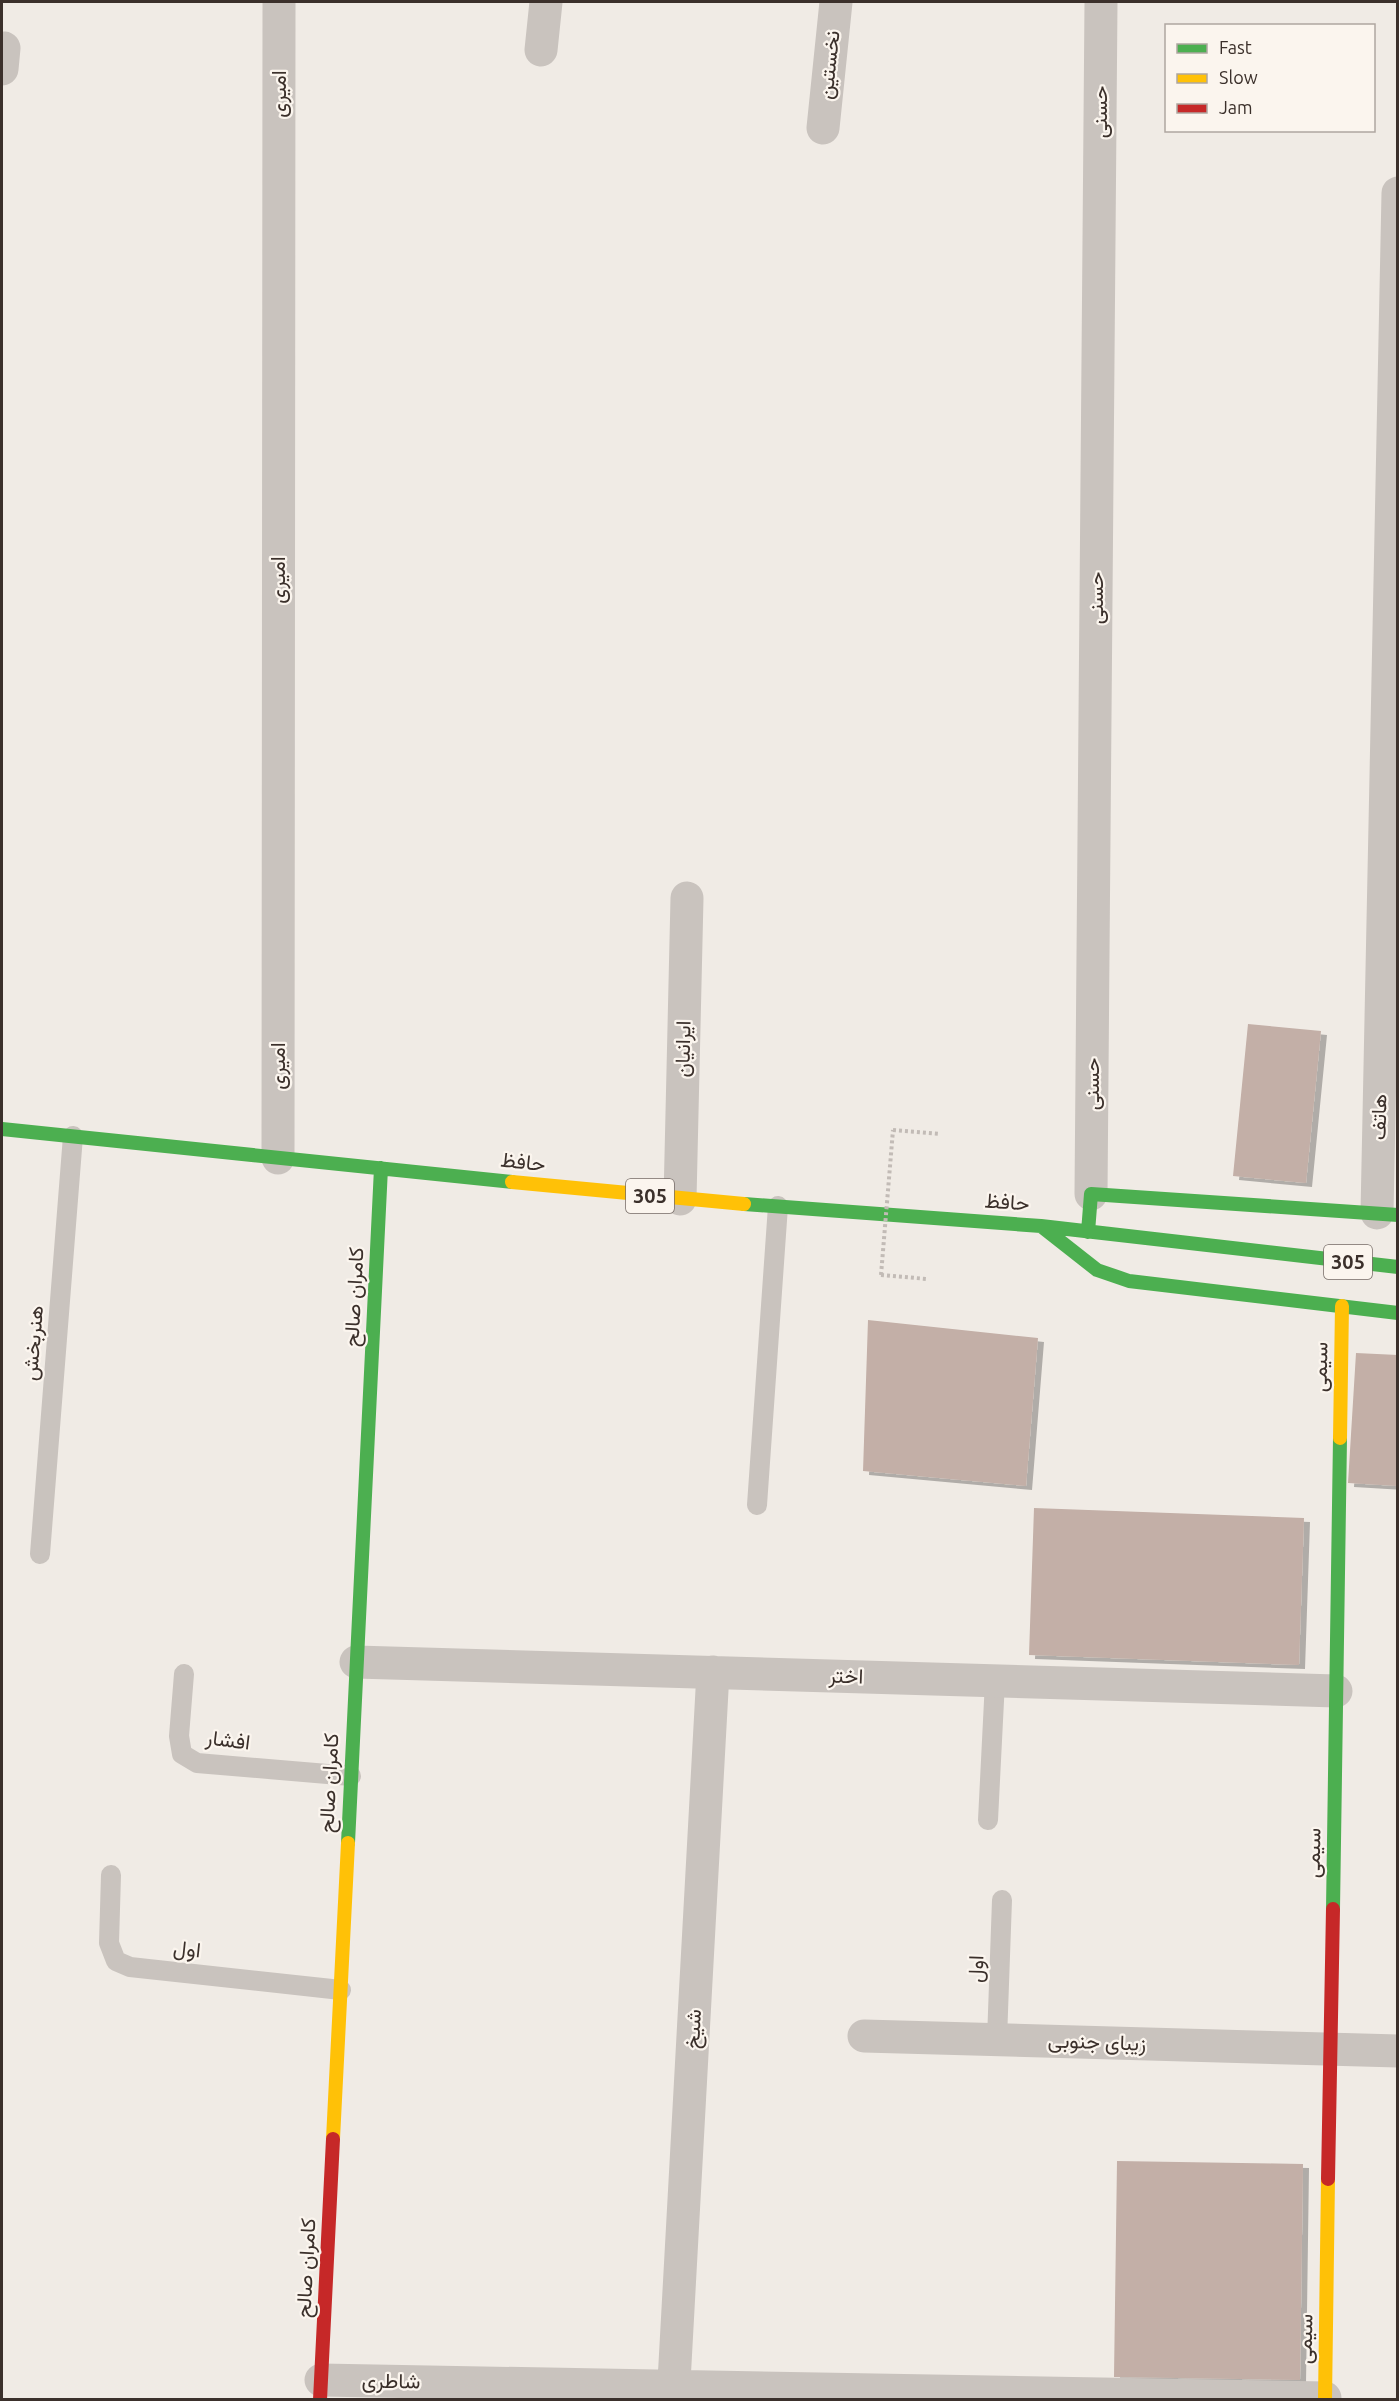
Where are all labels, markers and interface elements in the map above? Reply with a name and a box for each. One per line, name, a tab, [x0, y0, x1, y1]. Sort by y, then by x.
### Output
legend	[1165, 24, 1375, 132]
street label: نخستین	[812, 29, 845, 101]
text: Fast	[1219, 37, 1252, 57]
text: Slow	[1219, 67, 1258, 87]
street label: امیری	[266, 70, 292, 118]
street label: حسنی	[1087, 86, 1112, 138]
text: Jam	[1219, 97, 1253, 117]
street label: امیری	[265, 556, 291, 604]
street label: حسنی	[1083, 572, 1108, 624]
street label: ایرانیان	[670, 1020, 696, 1078]
street label: امیری	[265, 1042, 291, 1090]
street label: حسنی	[1079, 1058, 1104, 1110]
street label: هاتف	[1366, 1094, 1390, 1140]
street label: حافظ	[499, 1147, 547, 1175]
road number: 305	[626, 1179, 674, 1213]
street label: حافظ	[984, 1187, 1030, 1215]
road number: 305	[1324, 1245, 1372, 1279]
street label: کامران صالح	[338, 1246, 371, 1348]
street label: هنربخش	[17, 1304, 49, 1382]
street label: سیمی	[1307, 1342, 1332, 1392]
street label: اختر	[827, 1662, 864, 1690]
street label: افشار	[203, 1724, 252, 1756]
street label: کامران صالح	[313, 1732, 346, 1834]
street label: سیمی	[1300, 1828, 1325, 1878]
street label: اول	[172, 1935, 202, 1963]
street label: اول	[963, 1955, 989, 1983]
street label: شیخ	[679, 2008, 708, 2050]
street label: زیبای جنوبی	[1047, 2027, 1147, 2057]
street label: کامران صالح	[290, 2217, 323, 2319]
street label: سیمی	[1292, 2314, 1317, 2364]
street label: شاطری	[361, 2367, 421, 2395]

